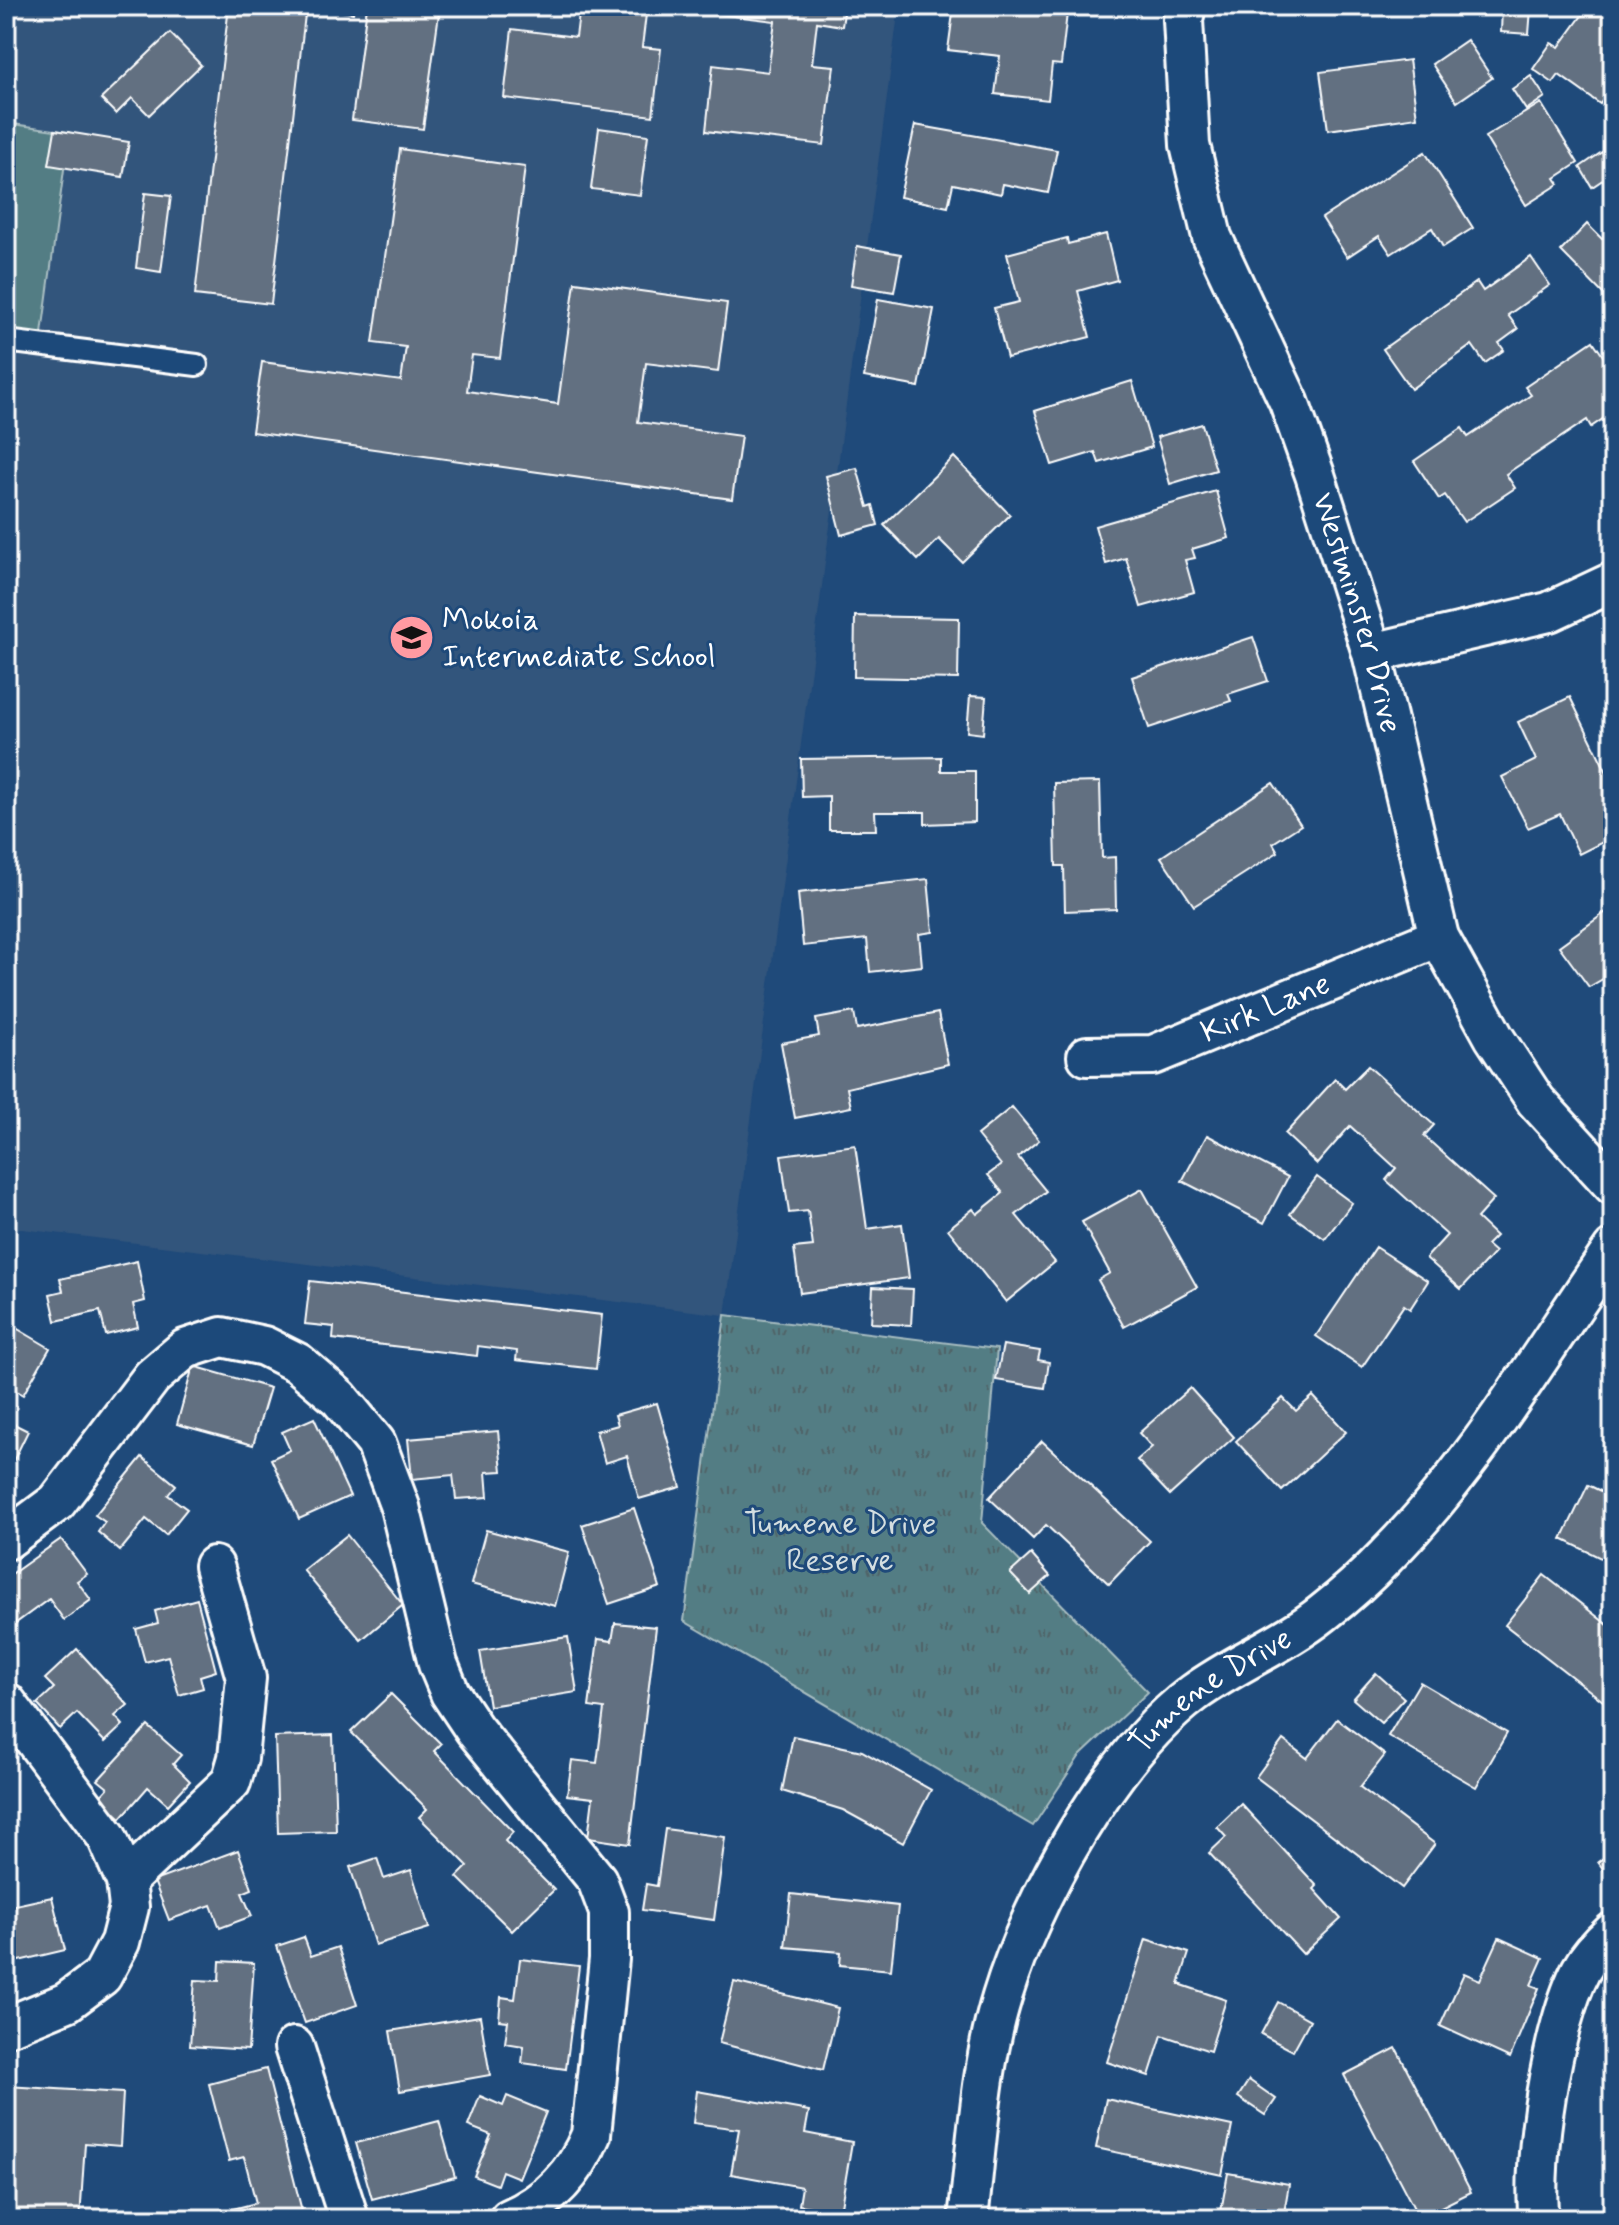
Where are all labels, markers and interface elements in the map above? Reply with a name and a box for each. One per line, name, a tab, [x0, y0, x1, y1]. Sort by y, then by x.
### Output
street label: Westminster Drive	[1301, 488, 1411, 737]
place label: Mokoia Intermediate School	[442, 599, 716, 678]
school or university icon: Mokoia Intermediate School	[387, 614, 435, 662]
street label: Kirk Lane	[1195, 963, 1337, 1054]
park label: Tumene Drive Reserve	[744, 1503, 936, 1582]
street label: Tumene Drive	[1120, 1618, 1300, 1763]

